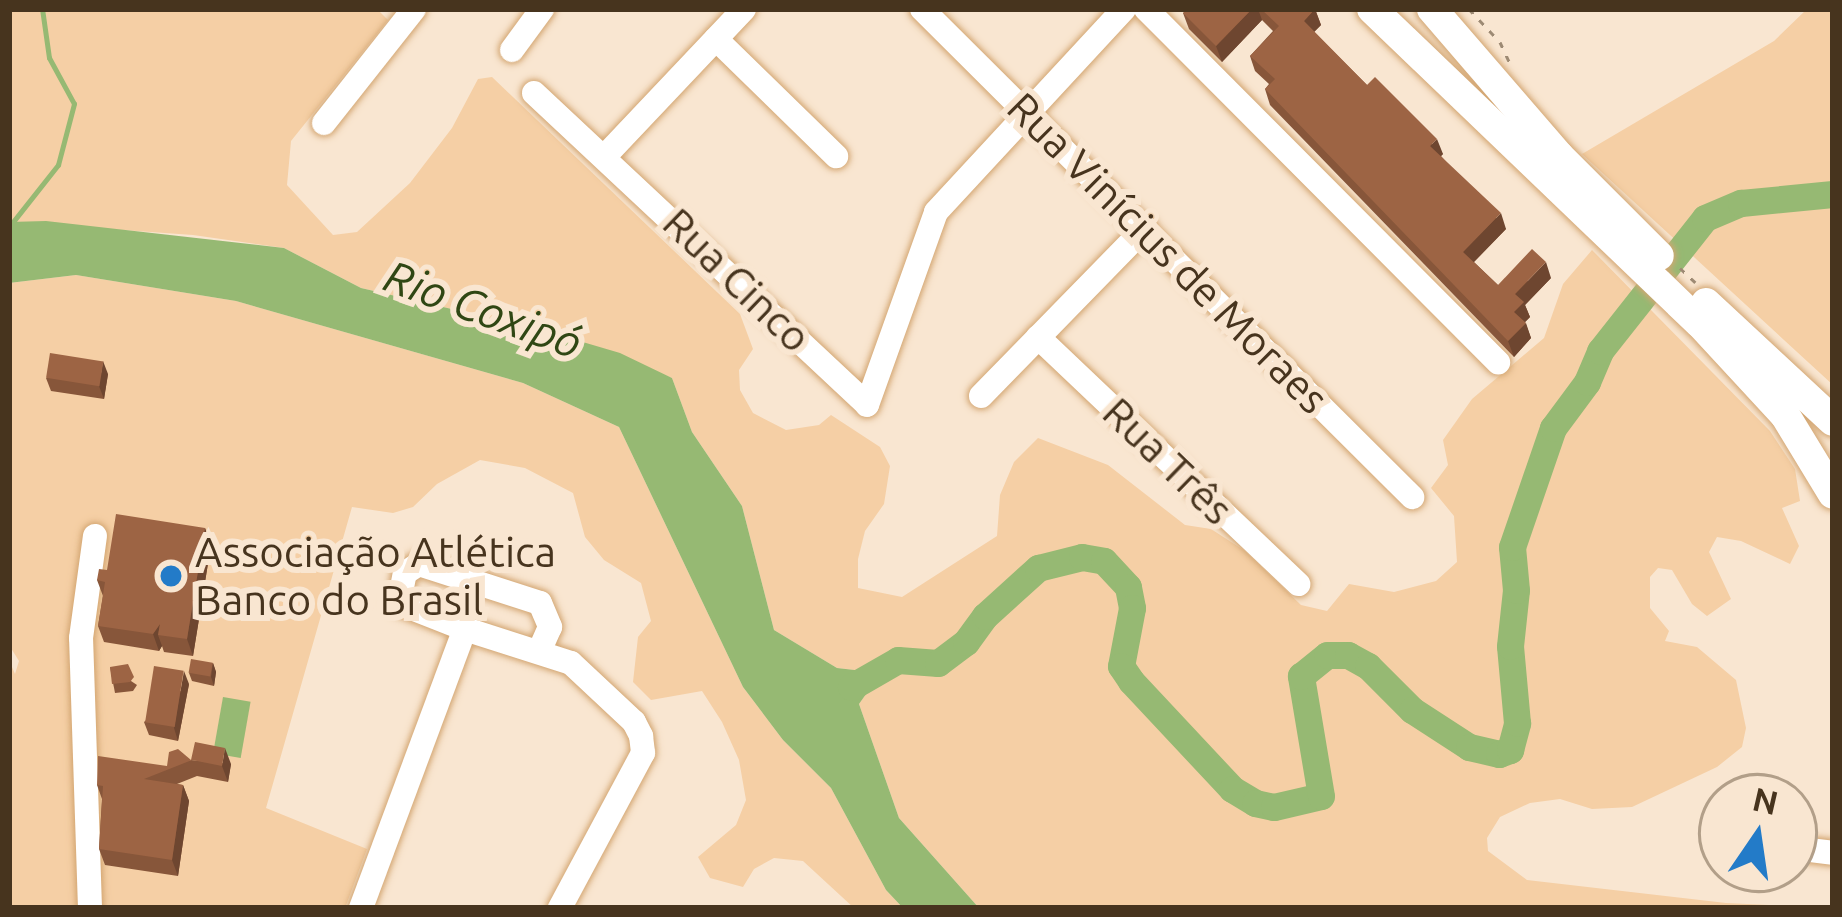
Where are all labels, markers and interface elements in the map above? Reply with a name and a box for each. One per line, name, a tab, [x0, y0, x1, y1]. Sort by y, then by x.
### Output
street label: Rua Vinícius de Moraes	[997, 82, 1339, 424]
street label: Rua Cinco	[653, 198, 821, 362]
water label: Rio Coxipó	[377, 248, 589, 370]
street label: Rua Três	[1093, 387, 1243, 535]
place label: Associação Atlética Banco do Brasil	[195, 527, 556, 626]
marker: Associação Atlética Banco do Brasil	[158, 563, 184, 589]
north arrow	[1698, 773, 1818, 893]
text: N	[1749, 780, 1782, 821]

